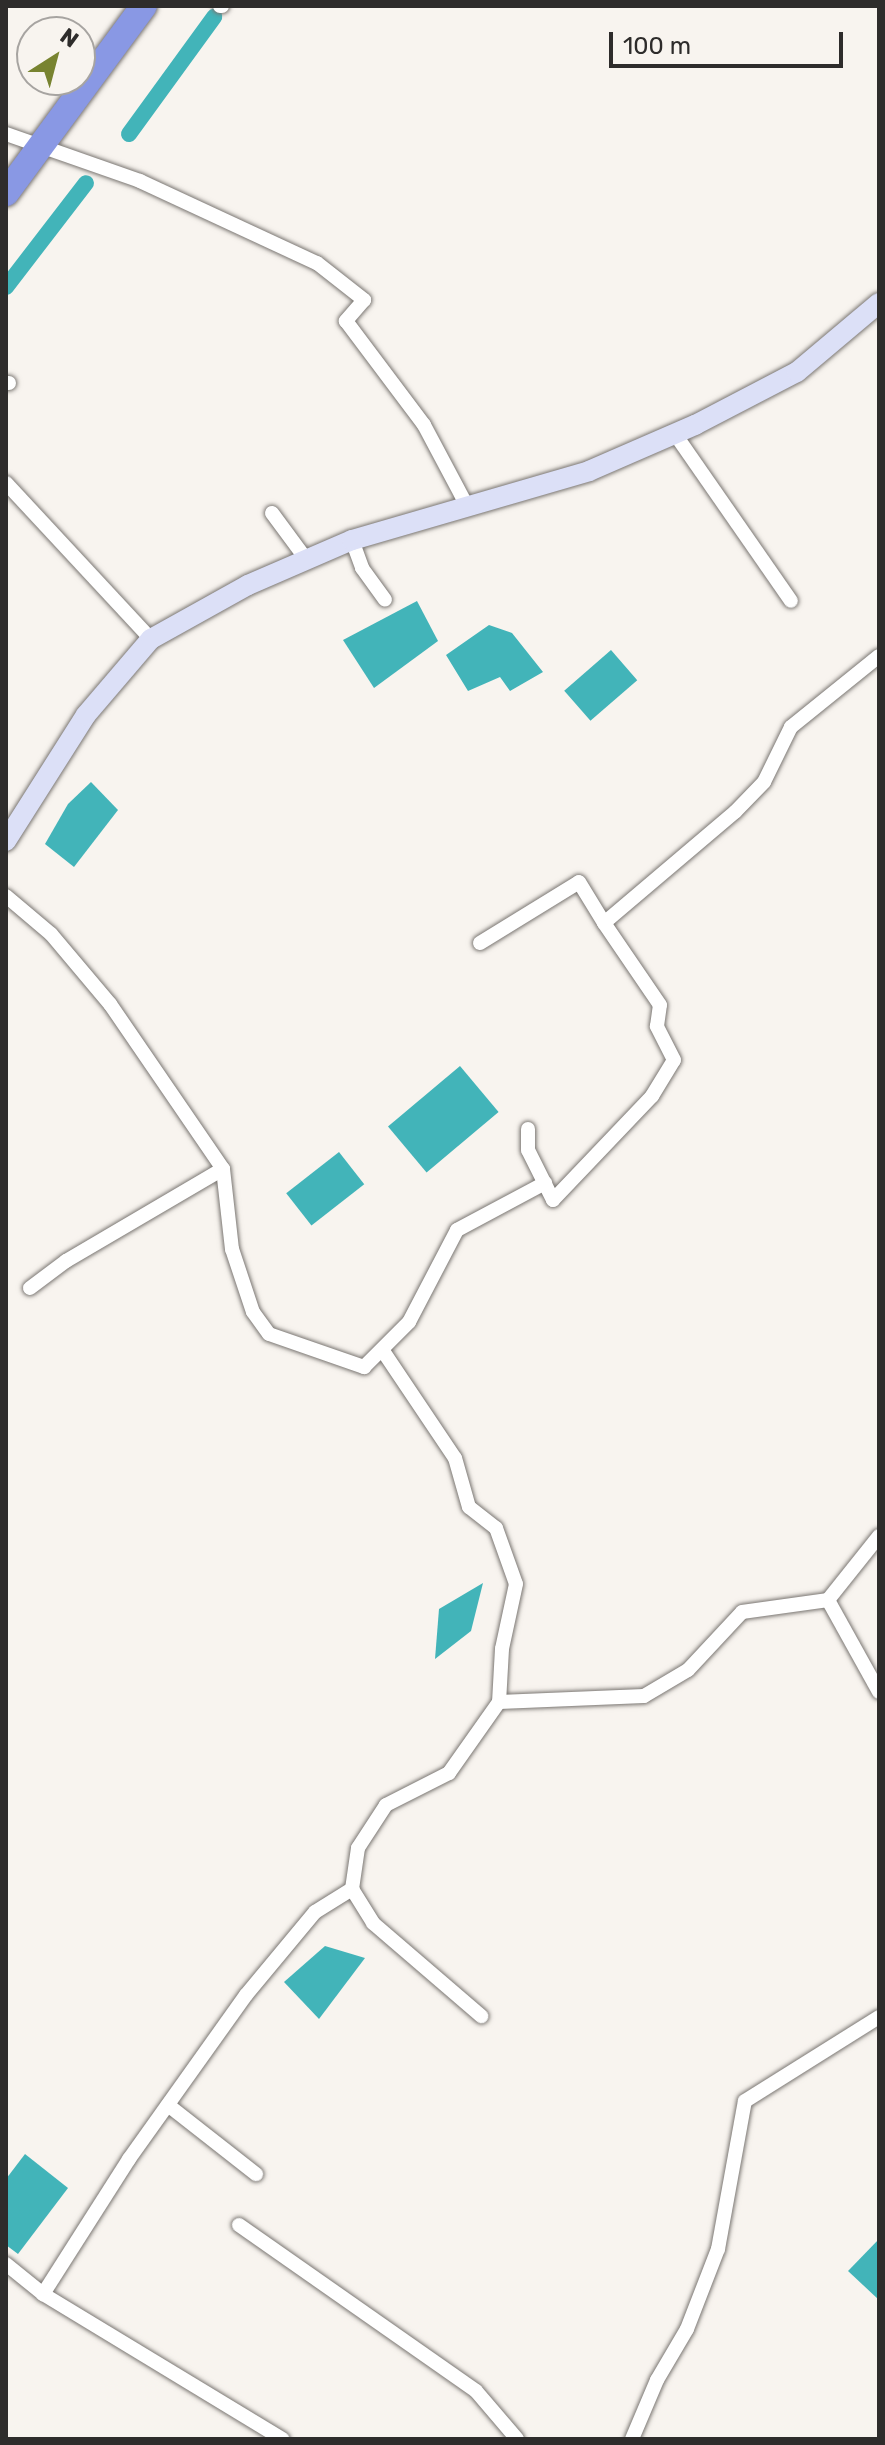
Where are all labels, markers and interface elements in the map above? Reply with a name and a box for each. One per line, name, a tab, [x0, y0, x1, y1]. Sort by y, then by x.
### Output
north arrow	[16, 16, 96, 96]
scale bar	[613, 16, 847, 66]
text: N	[55, 22, 84, 53]
text: 100 m	[623, 32, 691, 60]

